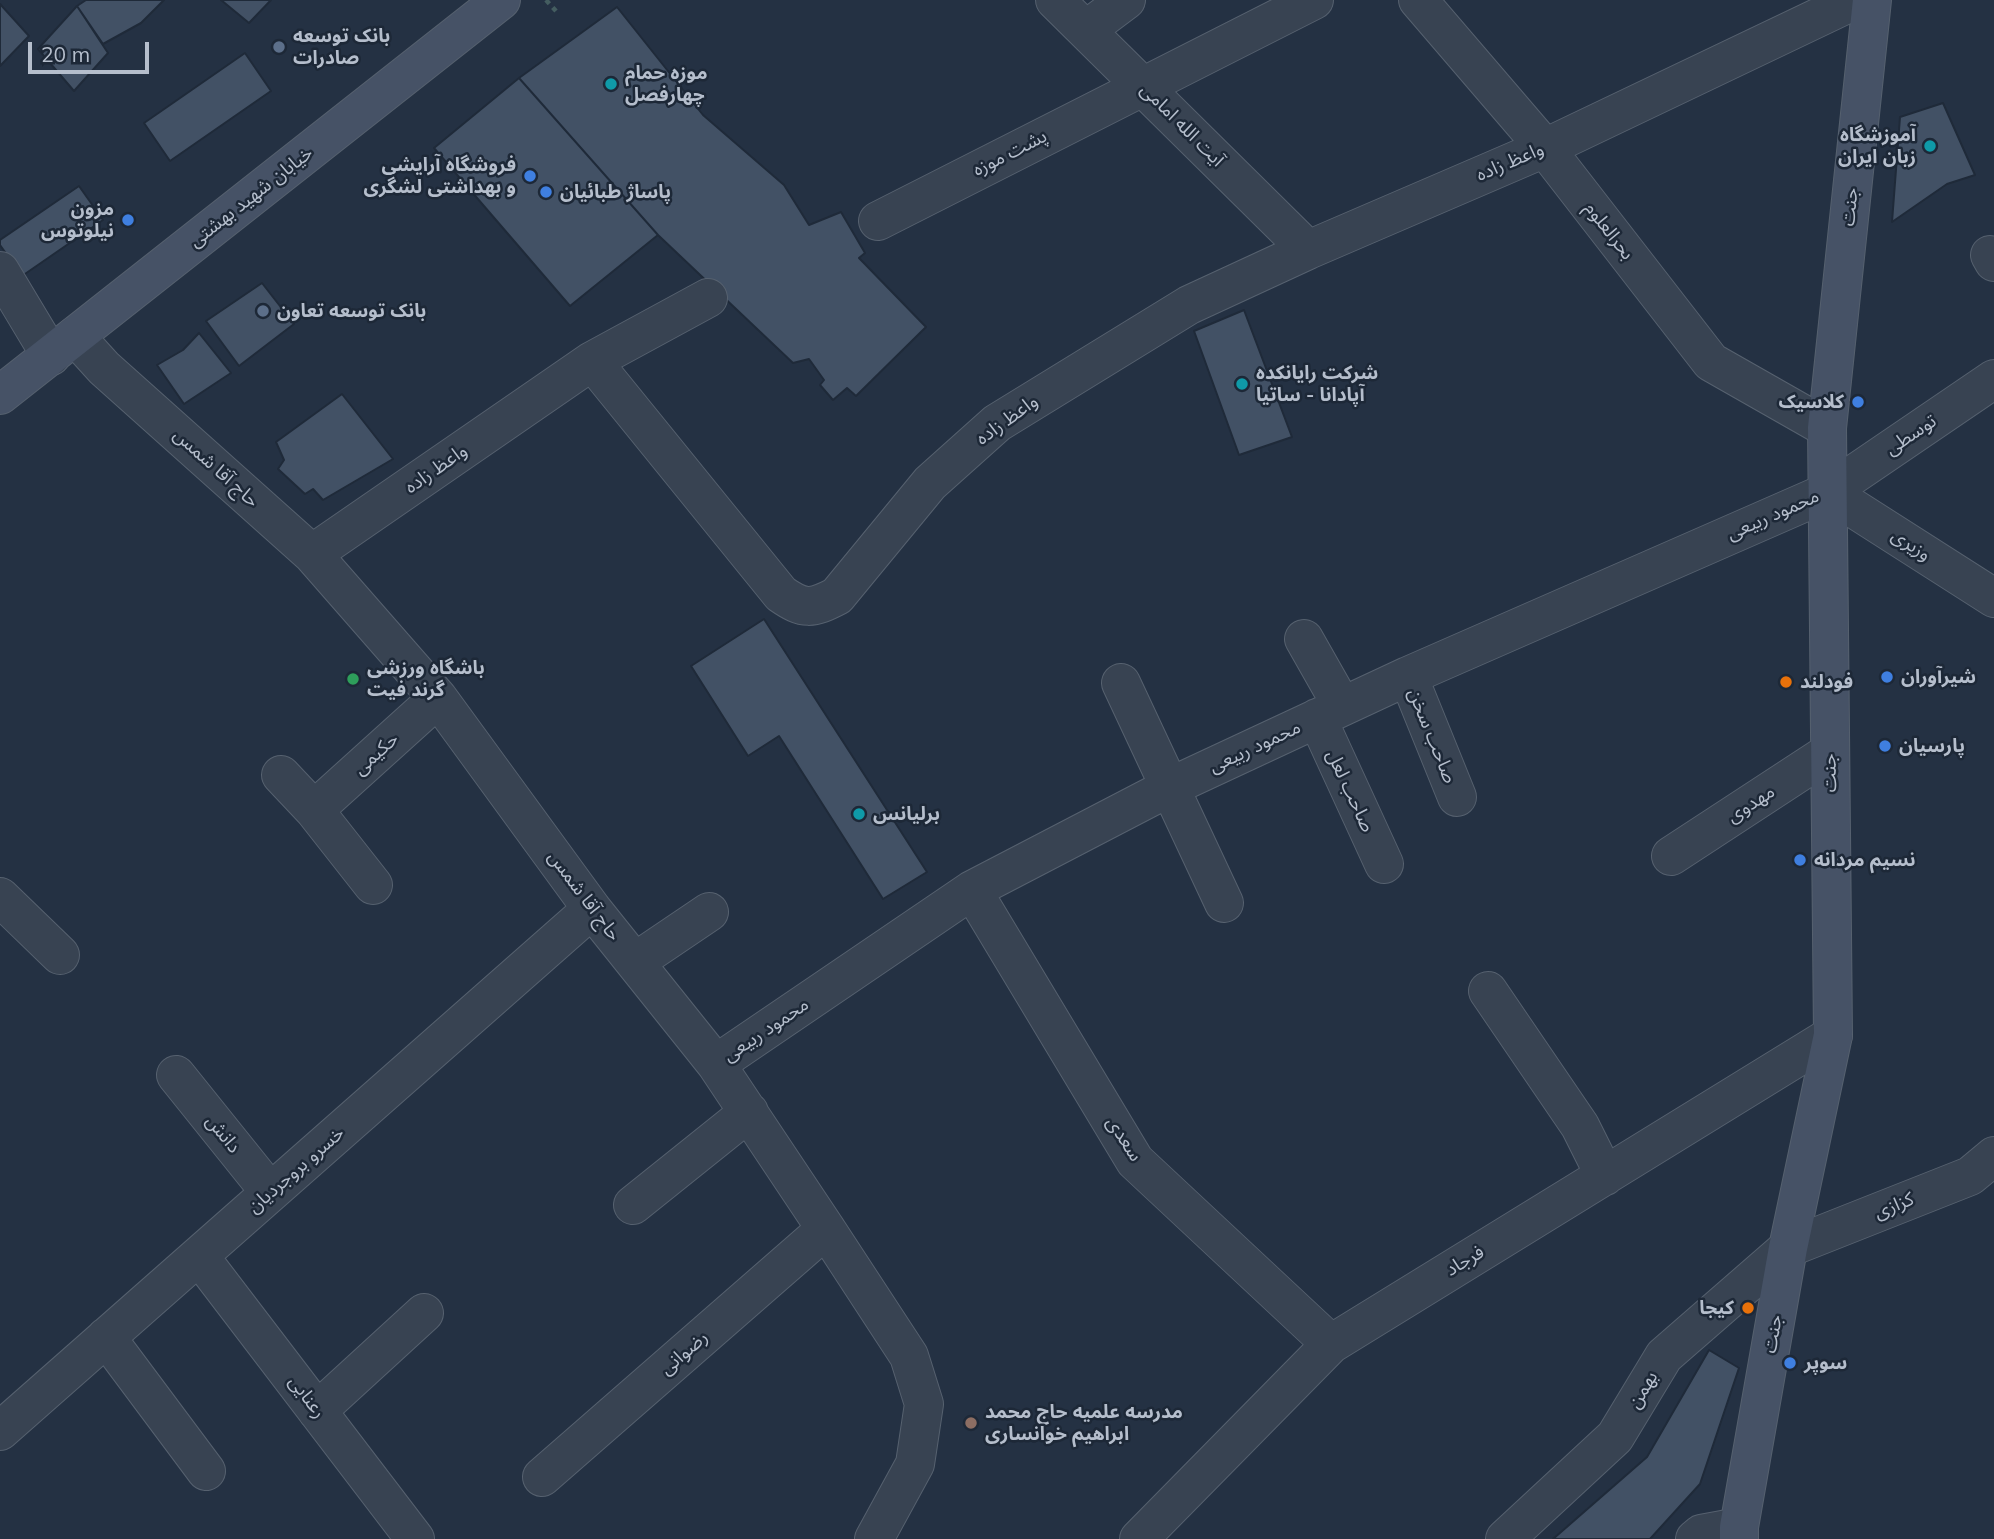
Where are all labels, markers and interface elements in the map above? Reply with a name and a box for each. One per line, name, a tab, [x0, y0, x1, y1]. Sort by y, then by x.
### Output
place label: بانک توسعه صادرات	[293, 25, 390, 69]
scale bar	[32, 28, 152, 72]
marker: بانک توسعه صادرات	[271, 39, 287, 55]
text: 20 m	[41, 41, 90, 67]
place label: موزه حمام چهارفصل	[625, 62, 707, 106]
marker: موزه حمام چهارفصل	[603, 76, 619, 92]
street label: آیت الله امامی	[1135, 78, 1229, 172]
place label: آموزشگاه زبان ایران	[1838, 124, 1916, 168]
street label: پشت موزه	[969, 125, 1051, 181]
street label: واعظ زاده	[1473, 138, 1547, 186]
marker: آموزشگاه زبان ایران	[1922, 138, 1938, 154]
street label: خیابان شهید بهشتی	[184, 142, 318, 252]
place label: فروشگاه آرایشی و بهداشتی لشگری	[363, 154, 516, 198]
marker: فروشگاه آرایشی و بهداشتی لشگری	[522, 168, 538, 184]
place label: پاساژ طبائیان	[560, 181, 671, 203]
marker: پاساژ طبائیان	[538, 184, 554, 200]
street label: جنت	[1837, 187, 1863, 227]
street label: بحرالعلوم	[1579, 197, 1639, 265]
place label: مزون نیلوتوس	[41, 198, 114, 242]
marker: مزون نیلوتوس	[120, 212, 136, 228]
place label: بانک توسعه تعاون	[277, 300, 426, 322]
marker: بانک توسعه تعاون	[255, 303, 271, 319]
place label: شرکت رایانکده آپادانا - ساتیا	[1256, 362, 1378, 406]
marker: شرکت رایانکده آپادانا - ساتیا	[1234, 376, 1250, 392]
street label: واعظ زاده	[972, 390, 1042, 450]
place label: کلاسیک	[1779, 391, 1844, 413]
marker: کلاسیک	[1850, 394, 1866, 410]
street label: توسطی	[1881, 410, 1941, 460]
street label: حاج آقا شمس	[169, 424, 263, 512]
street label: واعظ زاده	[400, 439, 472, 499]
street label: محمود ربیعی	[1723, 485, 1823, 545]
street label: وزیری	[1887, 524, 1935, 566]
place label: باشگاه ورزشی گرند فیت	[367, 657, 485, 701]
place label: شیرآوران	[1901, 666, 1976, 688]
marker: شیرآوران	[1879, 669, 1895, 685]
marker: باشگاه ورزشی گرند فیت	[345, 671, 361, 687]
place label: فودلند	[1800, 671, 1853, 693]
marker: فودلند	[1778, 674, 1794, 690]
street label: صاحب سخن	[1403, 685, 1461, 787]
street label: محمود ربیعی	[1206, 716, 1304, 778]
street label: حکیمی	[349, 728, 403, 780]
place label: پارسیان	[1899, 735, 1965, 757]
marker: پارسیان	[1877, 738, 1893, 754]
street label: صاحب لعل	[1321, 746, 1379, 836]
street label: جنت	[1818, 754, 1842, 792]
street label: مهدوی	[1723, 780, 1779, 828]
place label: برلیانس	[873, 803, 940, 825]
marker: برلیانس	[851, 806, 867, 822]
street label: حاج آقا شمس	[543, 846, 625, 946]
place label: نسیم مردانه	[1814, 849, 1916, 871]
marker: نسیم مردانه	[1792, 852, 1808, 868]
street label: محمود ربیعی	[719, 993, 813, 1067]
street label: دانش	[201, 1110, 245, 1158]
street label: سعدی	[1101, 1112, 1147, 1166]
street label: خسرو بروجردیان	[243, 1122, 349, 1218]
street label: کزازی	[1871, 1188, 1917, 1224]
street label: فرجاد	[1442, 1241, 1488, 1281]
place label: کیجا	[1699, 1297, 1734, 1319]
marker: کیجا	[1740, 1300, 1756, 1316]
street label: جنت	[1758, 1313, 1788, 1355]
street label: رضوانی	[655, 1326, 713, 1380]
place label: سوپر	[1804, 1352, 1847, 1374]
marker: سوپر	[1782, 1355, 1798, 1371]
street label: بهمن	[1623, 1367, 1663, 1413]
street label: رعنایی	[284, 1371, 330, 1423]
place label: مدرسه علمیه حاج محمد ابراهیم خوانساری	[985, 1401, 1183, 1445]
marker: مدرسه علمیه حاج محمد ابراهیم خوانساری	[963, 1415, 979, 1431]

